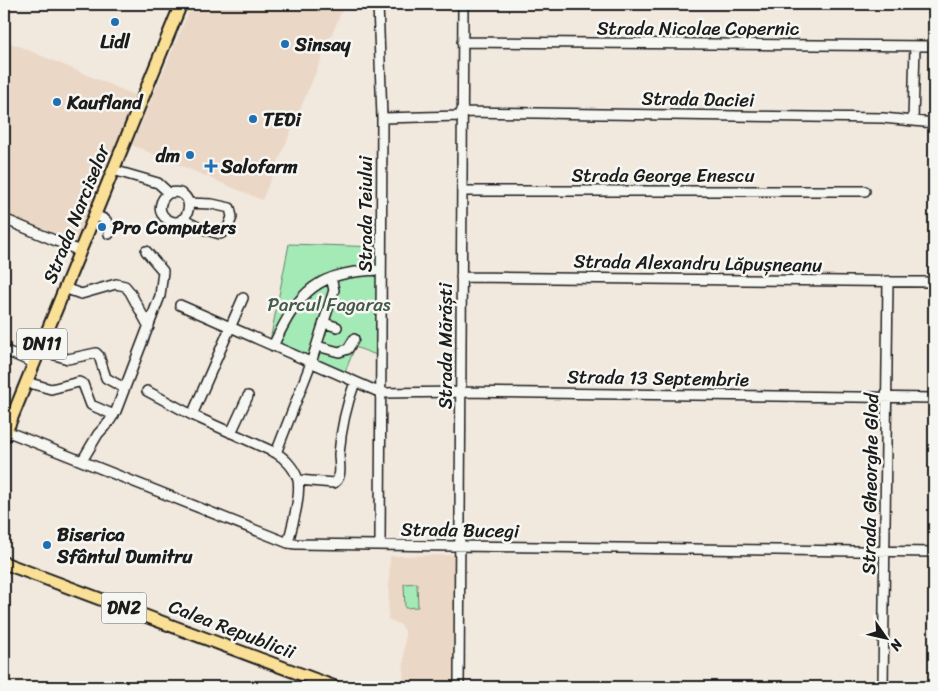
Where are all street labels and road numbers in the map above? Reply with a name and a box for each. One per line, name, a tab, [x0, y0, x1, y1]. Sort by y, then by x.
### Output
street label: Strada Nicolae Copernic	[597, 12, 800, 45]
street label: Strada Daciei	[641, 82, 755, 116]
street label: Strada Narciselor	[33, 138, 119, 289]
street label: Strada Teiului	[349, 155, 382, 272]
street label: Strada George Enescu	[571, 159, 755, 192]
street label: Strada Alexandru Lăpușneanu	[573, 244, 823, 282]
street label: Strada Mărăști	[429, 282, 462, 409]
road number: DN11	[17, 328, 67, 359]
street label: Strada 13 Septembrie	[567, 360, 749, 396]
street label: Strada Gheorghe Glod	[852, 391, 888, 575]
street label: Strada Bucegi	[401, 512, 520, 548]
street label: Calea Republicii	[164, 590, 301, 669]
road number: DN2	[102, 592, 146, 624]

